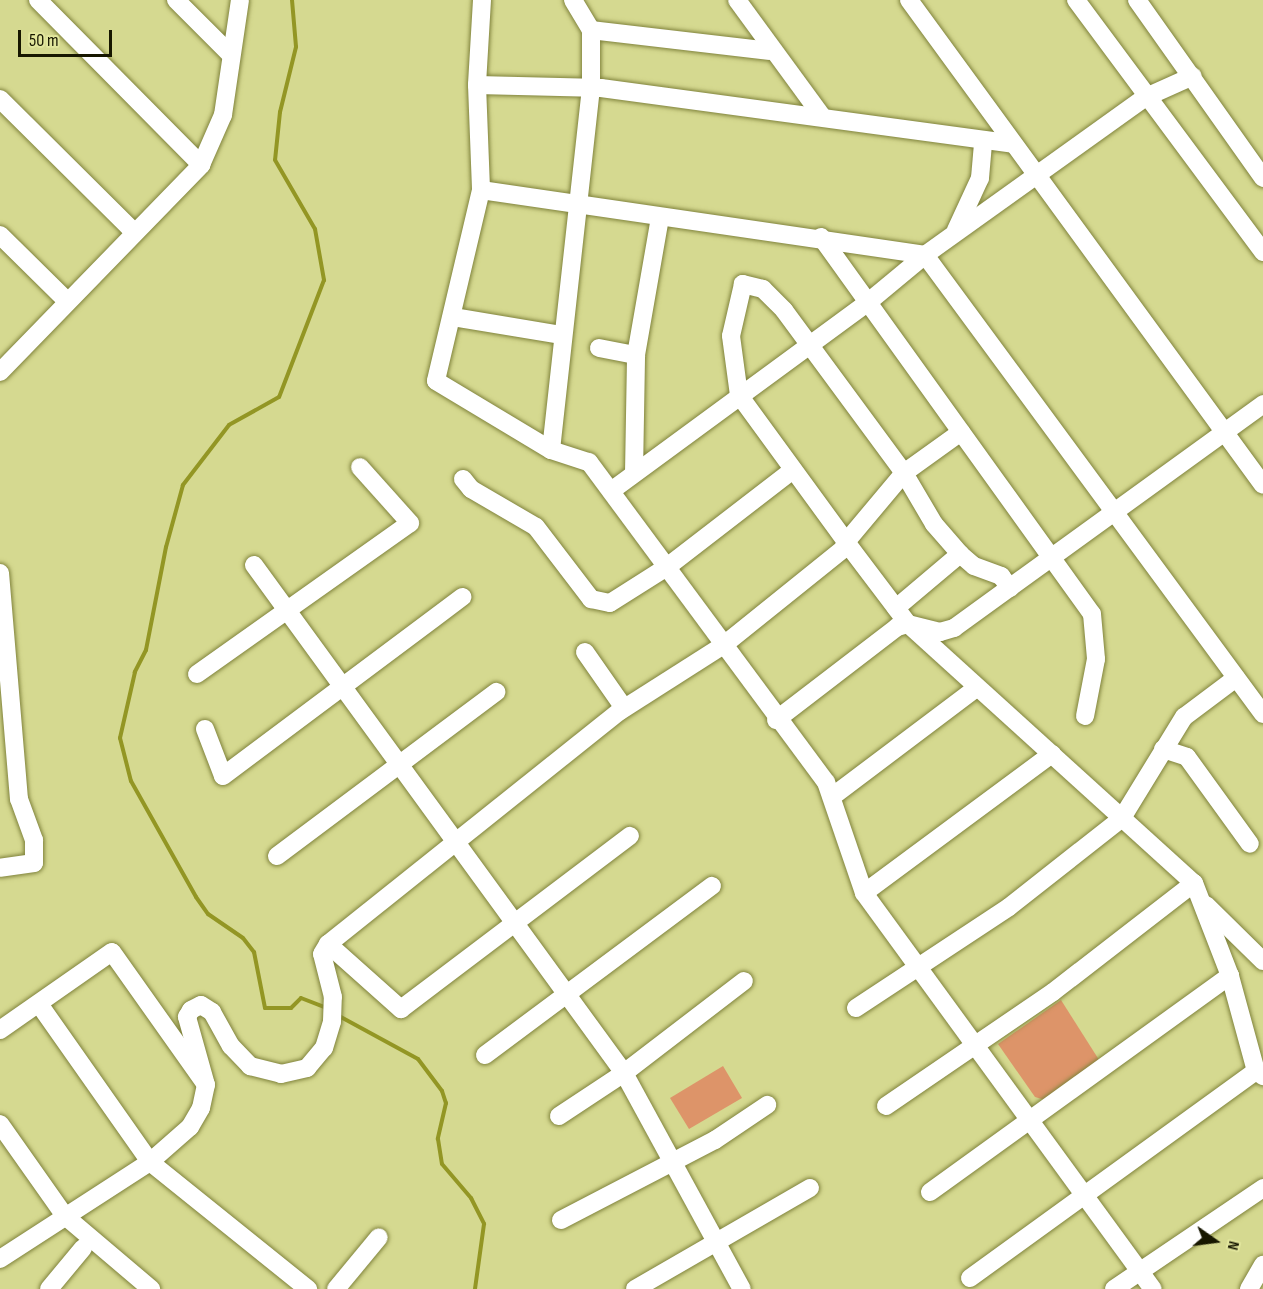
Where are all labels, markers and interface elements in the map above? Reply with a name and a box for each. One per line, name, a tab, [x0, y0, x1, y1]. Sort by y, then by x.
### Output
scale bar	[21, 18, 116, 56]
text: 50 m	[29, 30, 59, 51]
north arrow	[1185, 1211, 1245, 1271]
text: N	[1223, 1239, 1243, 1252]

